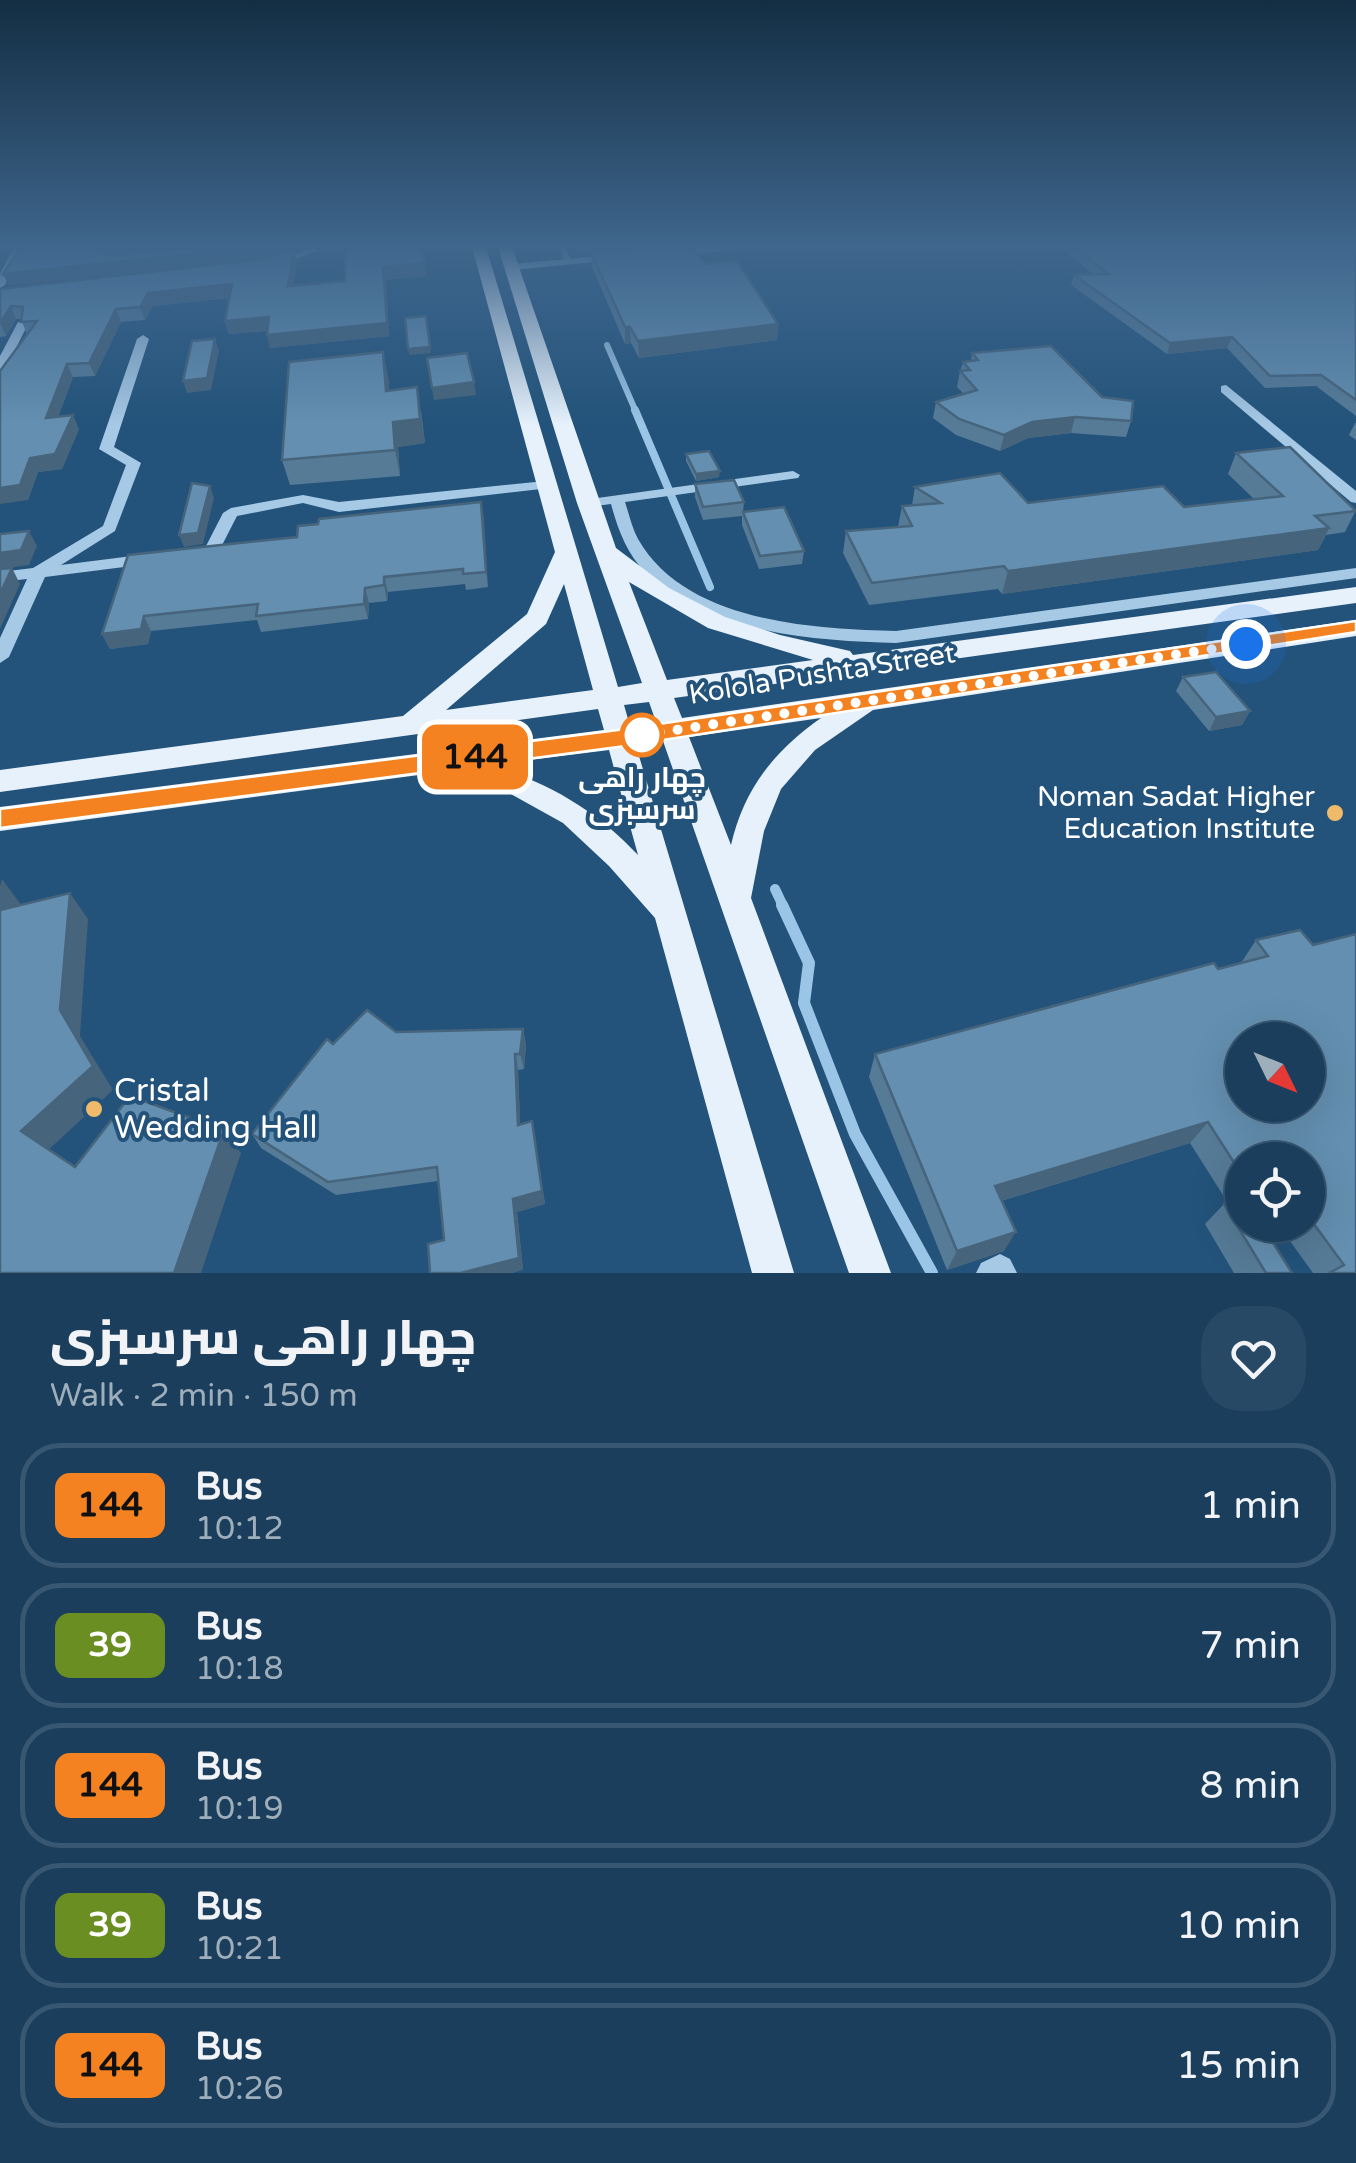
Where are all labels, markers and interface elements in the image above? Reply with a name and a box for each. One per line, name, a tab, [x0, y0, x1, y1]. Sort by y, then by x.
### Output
your location	[1221, 619, 1271, 669]
street label: Kolola Pushta Street	[686, 636, 958, 712]
marker: چهار راهی سرسبزی	[621, 714, 663, 756]
line badge: 144	[418, 724, 532, 790]
text: 144	[442, 736, 508, 778]
place label: چهار راهی سرسبزی	[578, 761, 706, 827]
place label: Noman Sadat Higher Education Institute	[1037, 780, 1315, 846]
marker: Noman Sadat Higher Education Institute	[1324, 802, 1346, 824]
north arrow	[1225, 1022, 1325, 1122]
map controls	[1225, 1022, 1325, 1242]
place label: Cristal Wedding Hall	[114, 1072, 317, 1147]
marker: Cristal Wedding Hall	[83, 1098, 105, 1120]
button: locate	[1225, 1142, 1325, 1242]
button: heart	[1201, 1306, 1306, 1411]
text: چهار راهی سرسبزی	[50, 1310, 476, 1368]
text: Walk · 2 min · 150 m	[50, 1377, 358, 1415]
text: Bus	[195, 1464, 262, 1510]
text: 1 min	[1200, 1483, 1301, 1529]
text: 144	[77, 1484, 143, 1526]
text: 10:12	[195, 1510, 284, 1548]
text: Bus	[195, 1604, 262, 1650]
text: 7 min	[1200, 1623, 1301, 1669]
text: 39	[88, 1624, 132, 1666]
text: 10:18	[195, 1650, 284, 1688]
text: Bus	[195, 1744, 262, 1790]
text: 8 min	[1200, 1763, 1301, 1809]
text: 144	[77, 1764, 143, 1806]
text: 10:19	[195, 1790, 284, 1828]
text: Bus	[195, 1884, 262, 1930]
text: 10 min	[1176, 1903, 1301, 1949]
text: 39	[88, 1904, 132, 1946]
text: 10:21	[195, 1930, 284, 1968]
text: Bus	[195, 2024, 262, 2070]
text: 15 min	[1176, 2043, 1301, 2089]
text: 144	[77, 2044, 143, 2086]
text: 10:26	[195, 2070, 284, 2108]

